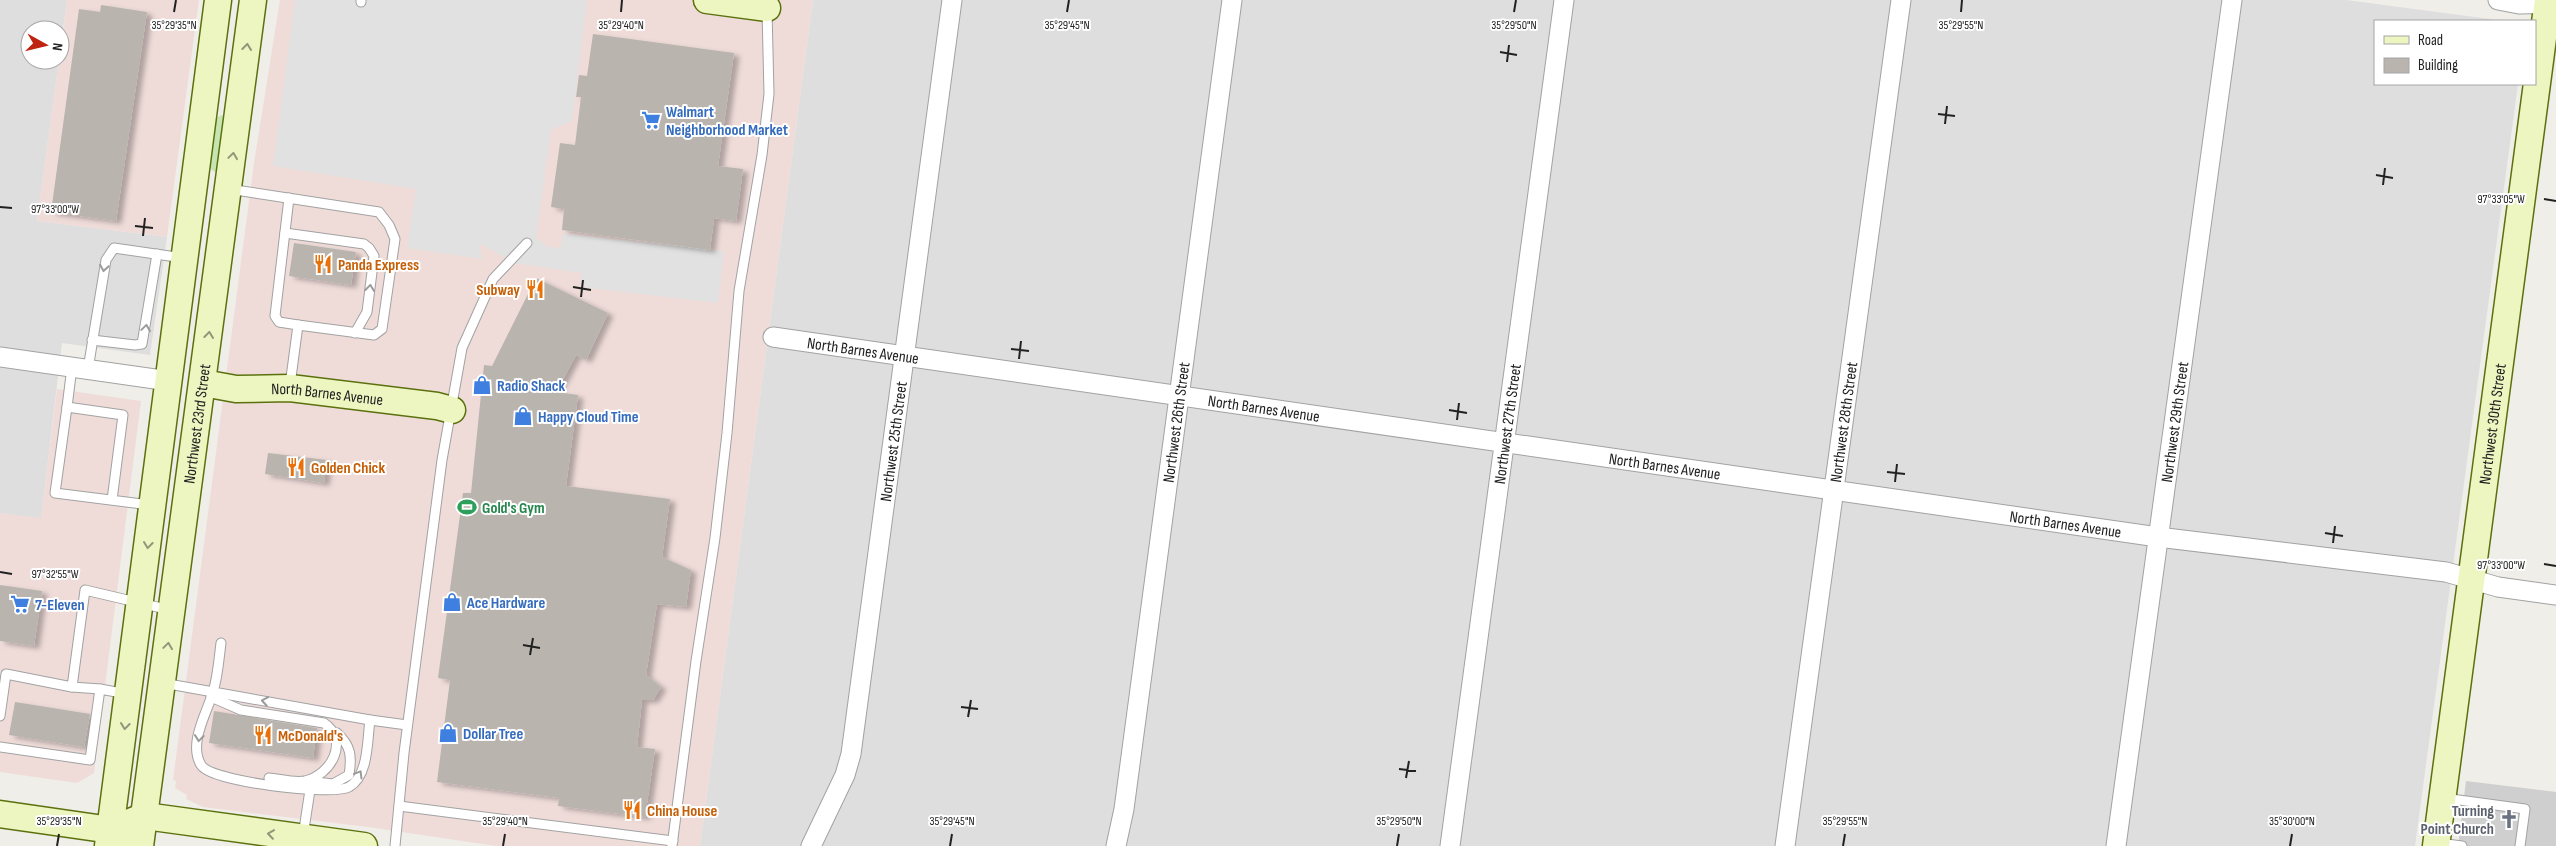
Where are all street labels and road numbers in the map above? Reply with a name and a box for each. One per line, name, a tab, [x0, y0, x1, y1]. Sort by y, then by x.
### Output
street label: North Barnes Avenue	[806, 334, 920, 369]
street label: Northwest 29th Street	[2158, 360, 2193, 484]
street label: Northwest 26th Street	[1160, 361, 1195, 484]
street label: Northwest 28th Street	[1827, 361, 1862, 484]
street label: Northwest 30th Street	[2476, 362, 2511, 486]
street label: Northwest 23rd Street	[180, 363, 215, 485]
street label: Northwest 27th Street	[1491, 363, 1526, 485]
street label: North Barnes Avenue	[271, 380, 384, 410]
street label: Northwest 25th Street	[877, 380, 912, 503]
street label: North Barnes Avenue	[1207, 392, 1321, 427]
street label: North Barnes Avenue	[1607, 450, 1722, 485]
street label: North Barnes Avenue	[2008, 508, 2122, 543]

